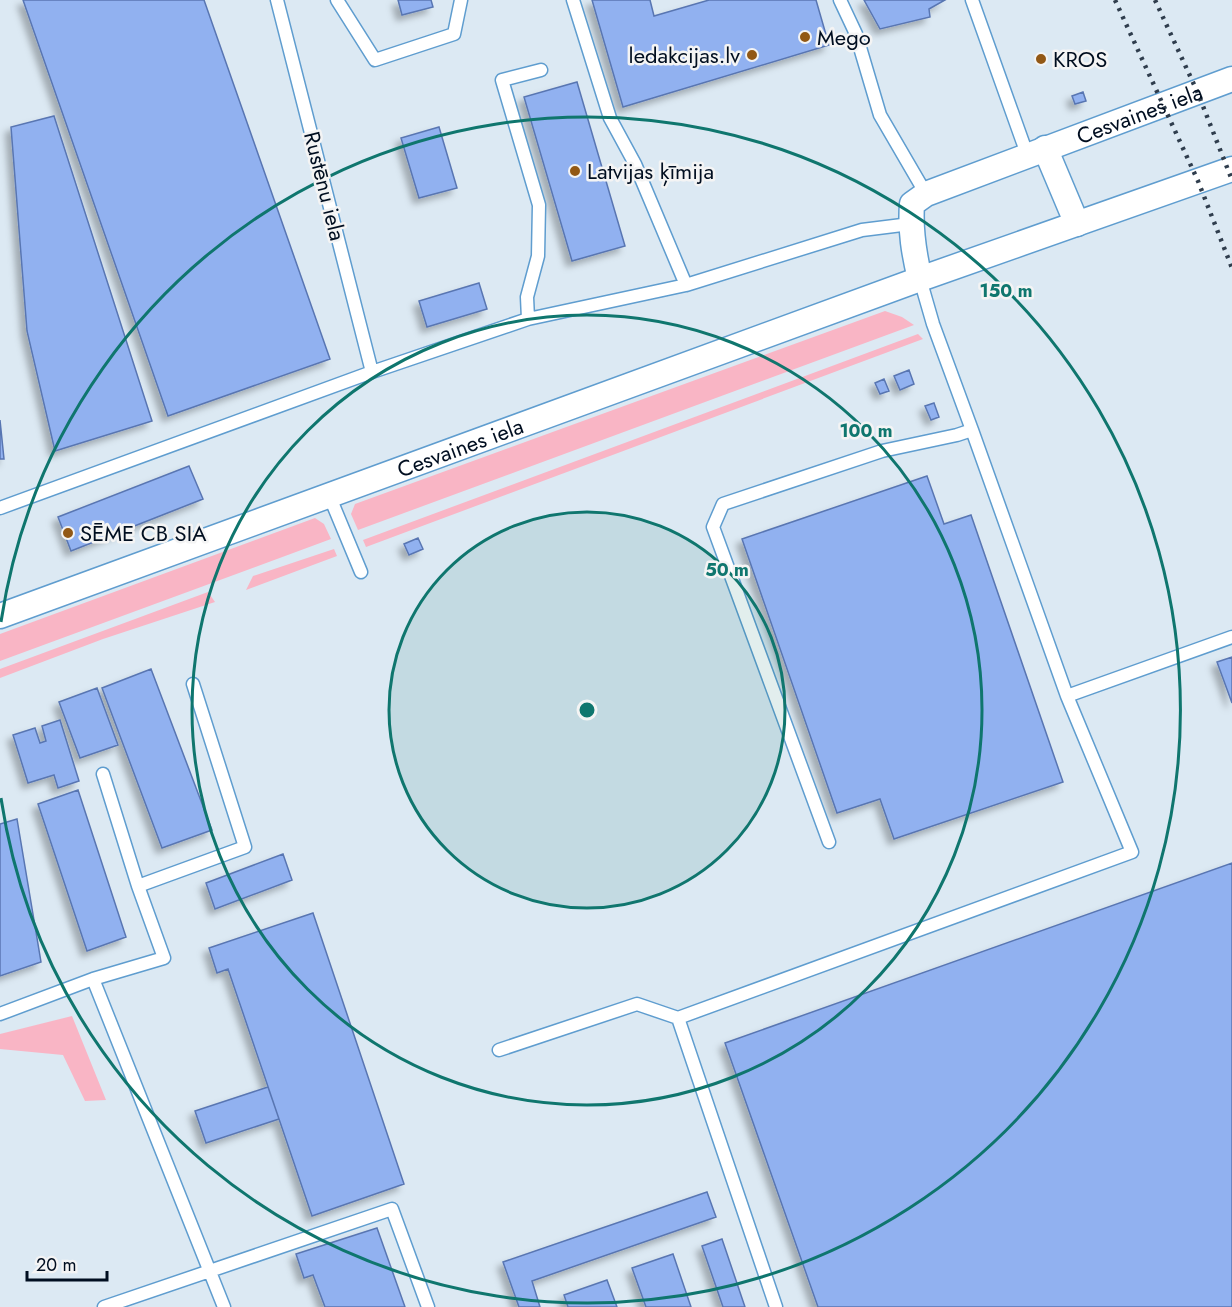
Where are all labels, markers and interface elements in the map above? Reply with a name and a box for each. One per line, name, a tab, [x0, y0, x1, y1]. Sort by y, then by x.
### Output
place label: Mego	[817, 21, 871, 53]
marker: Mego	[798, 30, 812, 44]
place label: ledakcijas.lv	[629, 39, 740, 71]
place label: KROS	[1053, 43, 1107, 75]
marker: ledakcijas.lv	[745, 48, 759, 62]
marker: KROS	[1034, 52, 1048, 66]
street label: Cesvaines iela	[1072, 76, 1207, 152]
street label: Rustēnu iela	[296, 128, 354, 244]
place label: Latvijas ķīmija	[587, 155, 714, 187]
marker: Latvijas ķīmija	[568, 164, 582, 178]
text: 150 m	[980, 278, 1032, 304]
street label: Cesvaines iela	[392, 410, 528, 485]
text: 100 m	[839, 418, 893, 444]
place label: SĒME CB SIA	[80, 517, 207, 549]
marker: SĒME CB SIA	[61, 526, 75, 540]
text: 50 m	[705, 557, 749, 583]
centre of rings	[577, 700, 597, 720]
scale bar	[27, 1244, 106, 1282]
text: 20 m	[36, 1252, 76, 1278]

